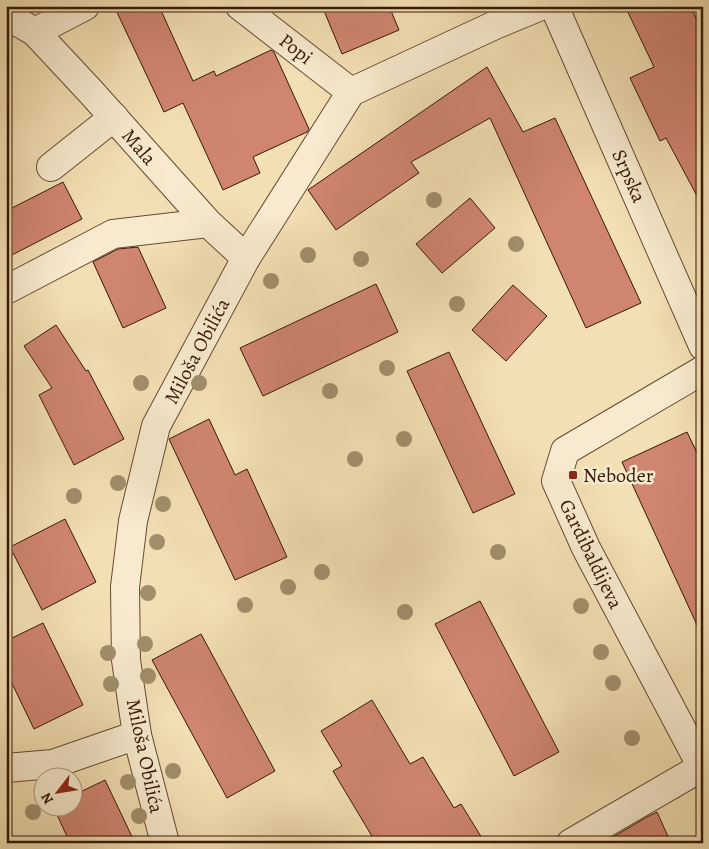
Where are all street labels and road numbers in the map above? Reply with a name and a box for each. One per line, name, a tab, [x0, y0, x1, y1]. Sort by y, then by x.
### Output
street label: Popi	[273, 27, 319, 71]
street label: Mala	[116, 123, 163, 172]
street label: Srpska	[605, 145, 653, 207]
street label: Miloša Obilića	[158, 293, 237, 409]
street label: Gardibaldijeva	[553, 495, 629, 614]
street label: Miloša Obilića	[120, 696, 170, 816]

